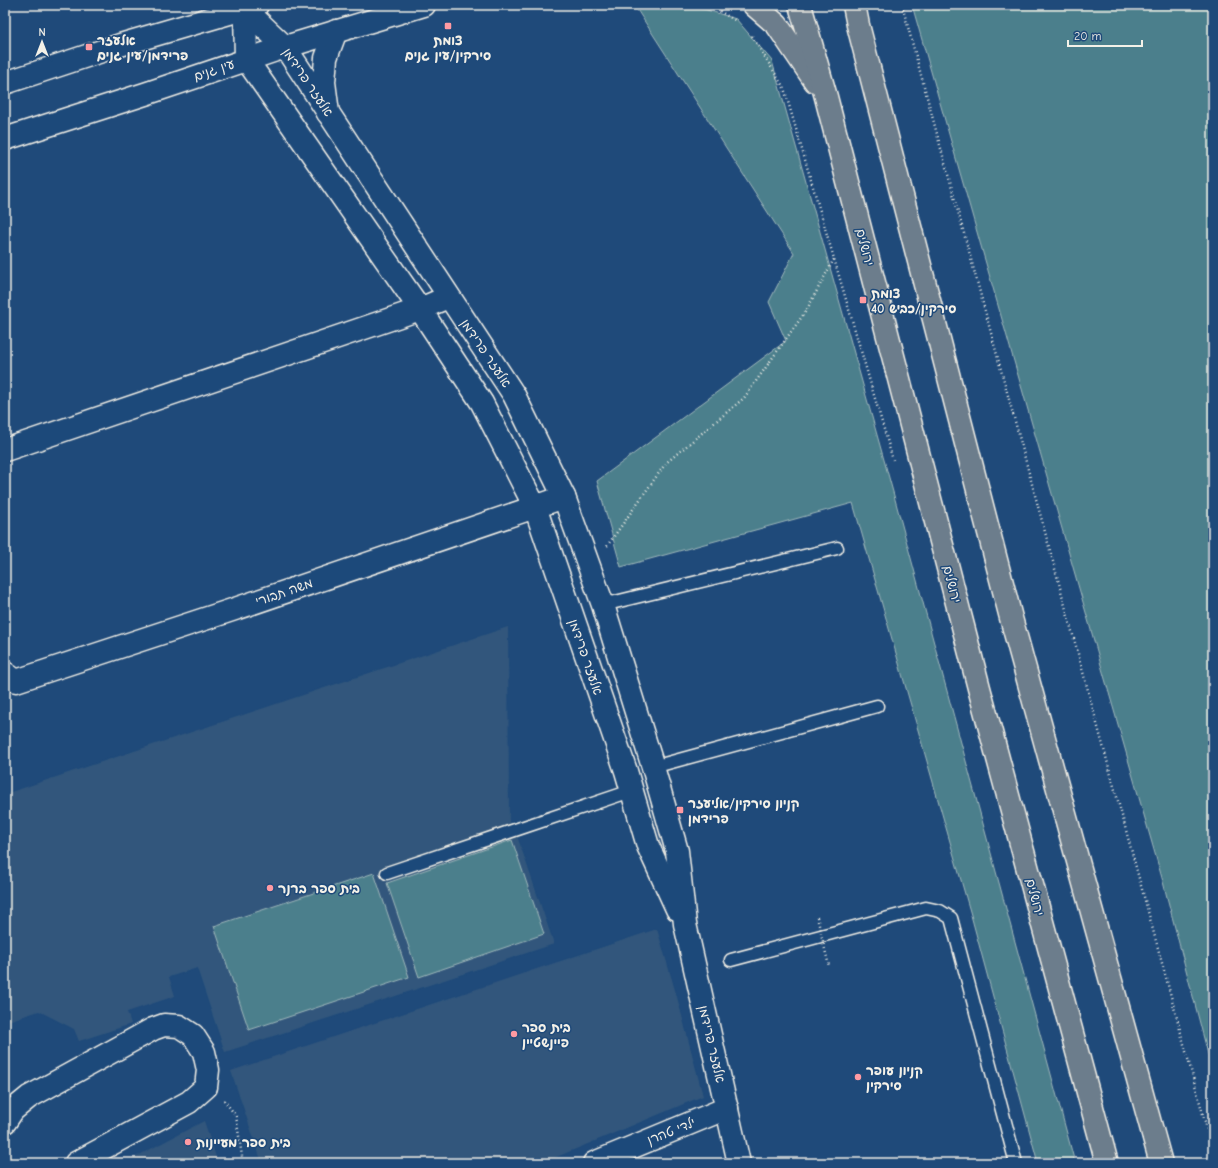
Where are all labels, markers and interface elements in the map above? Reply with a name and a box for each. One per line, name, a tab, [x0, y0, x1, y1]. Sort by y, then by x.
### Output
marker: צומת סירקין/עין גנים	[443, 21, 453, 31]
north arrow	[22, 22, 62, 62]
scale bar	[1068, 22, 1142, 48]
text: N	[38, 26, 46, 39]
text: 20 m	[1074, 29, 1102, 43]
place label: אלעזר פרידמן/עין גנים	[97, 33, 188, 64]
place label: צומת סירקין/עין גנים	[405, 33, 491, 63]
marker: אלעזר פרידמן/עין גנים	[84, 42, 94, 52]
street label: אלעזר פרידמן	[279, 45, 336, 120]
street label: עין גנים	[192, 56, 236, 84]
street label: ירושלים	[853, 227, 877, 267]
place label: צומת סירקין/כביש 40	[871, 286, 956, 316]
marker: צומת סירקין/כביש 40	[858, 295, 868, 305]
street label: אלעזר פרידמן	[457, 316, 514, 391]
street label: ירושלים	[940, 564, 964, 604]
street label: משה תבורי	[253, 575, 315, 609]
street label: אלעזר פרידמן	[565, 617, 606, 697]
place label: קניון סירקין/אליעזר פרידמן	[688, 796, 800, 827]
marker: קניון סירקין/אליעזר פרידמן	[675, 805, 685, 815]
street label: ירושלים	[1023, 877, 1047, 917]
place label: בית ספר ברנר	[278, 881, 360, 896]
marker: בית ספר ברנר	[265, 883, 275, 893]
street label: אלעזר פרידמן	[695, 1004, 728, 1084]
place label: בית ספר פיינשטיין	[522, 1020, 571, 1051]
marker: בית ספר פיינשטיין	[509, 1029, 519, 1039]
place label: קניון עופר סירקין	[866, 1063, 923, 1093]
marker: קניון עופר סירקין	[853, 1072, 863, 1082]
street label: ילדי טהרן	[645, 1115, 698, 1148]
place label: בית ספר מעיינות	[196, 1135, 291, 1150]
marker: בית ספר מעיינות	[183, 1137, 193, 1147]

